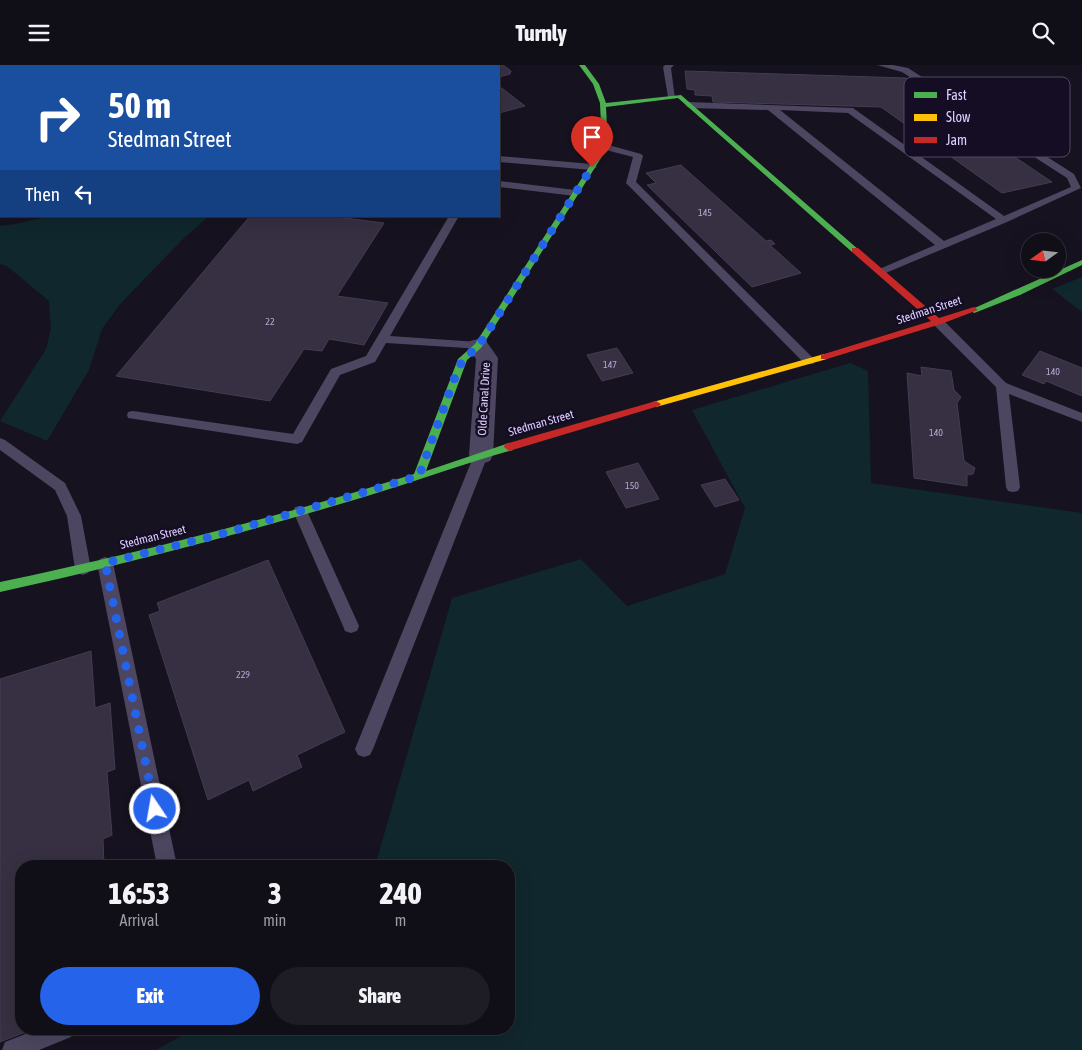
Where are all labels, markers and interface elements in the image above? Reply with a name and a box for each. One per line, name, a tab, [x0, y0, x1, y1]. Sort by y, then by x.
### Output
icon: menu	[25, 19, 53, 47]
icon: search	[1029, 19, 1057, 47]
text: Turnly	[515, 20, 567, 46]
legend	[904, 77, 1070, 157]
icon: right	[25, 85, 90, 150]
text: 50 m	[108, 85, 171, 125]
text: Fast	[946, 87, 967, 103]
text: Slow	[946, 109, 971, 125]
pin	[571, 116, 613, 167]
icon: arrive	[578, 123, 606, 151]
text: Stedman Street	[108, 126, 232, 152]
text: Jam	[946, 132, 967, 148]
icon: left	[70, 180, 98, 208]
text: Then	[25, 183, 60, 205]
house number: 145	[698, 207, 712, 218]
north arrow	[1021, 233, 1066, 277]
map controls	[1021, 233, 1066, 278]
street label: Stedman Street	[895, 293, 964, 327]
house number: 22	[265, 316, 275, 327]
house number: 147	[603, 359, 617, 370]
street label: Olde Canal Drive	[475, 362, 493, 436]
house number: 140	[1046, 366, 1060, 377]
street label: Stedman Street	[507, 407, 576, 439]
house number: 140	[929, 427, 943, 438]
house number: 150	[625, 480, 639, 491]
street label: Stedman Street	[119, 522, 188, 552]
house number: 229	[236, 669, 250, 680]
position arrow	[128, 782, 180, 834]
text: 16:53	[108, 876, 170, 910]
text: 3	[268, 876, 282, 910]
text: 240	[379, 876, 422, 910]
text: Arrival	[120, 911, 159, 929]
text: min	[263, 911, 286, 929]
text: m	[395, 911, 406, 929]
button: Exit	[40, 967, 260, 1025]
button: Share	[270, 967, 490, 1025]

